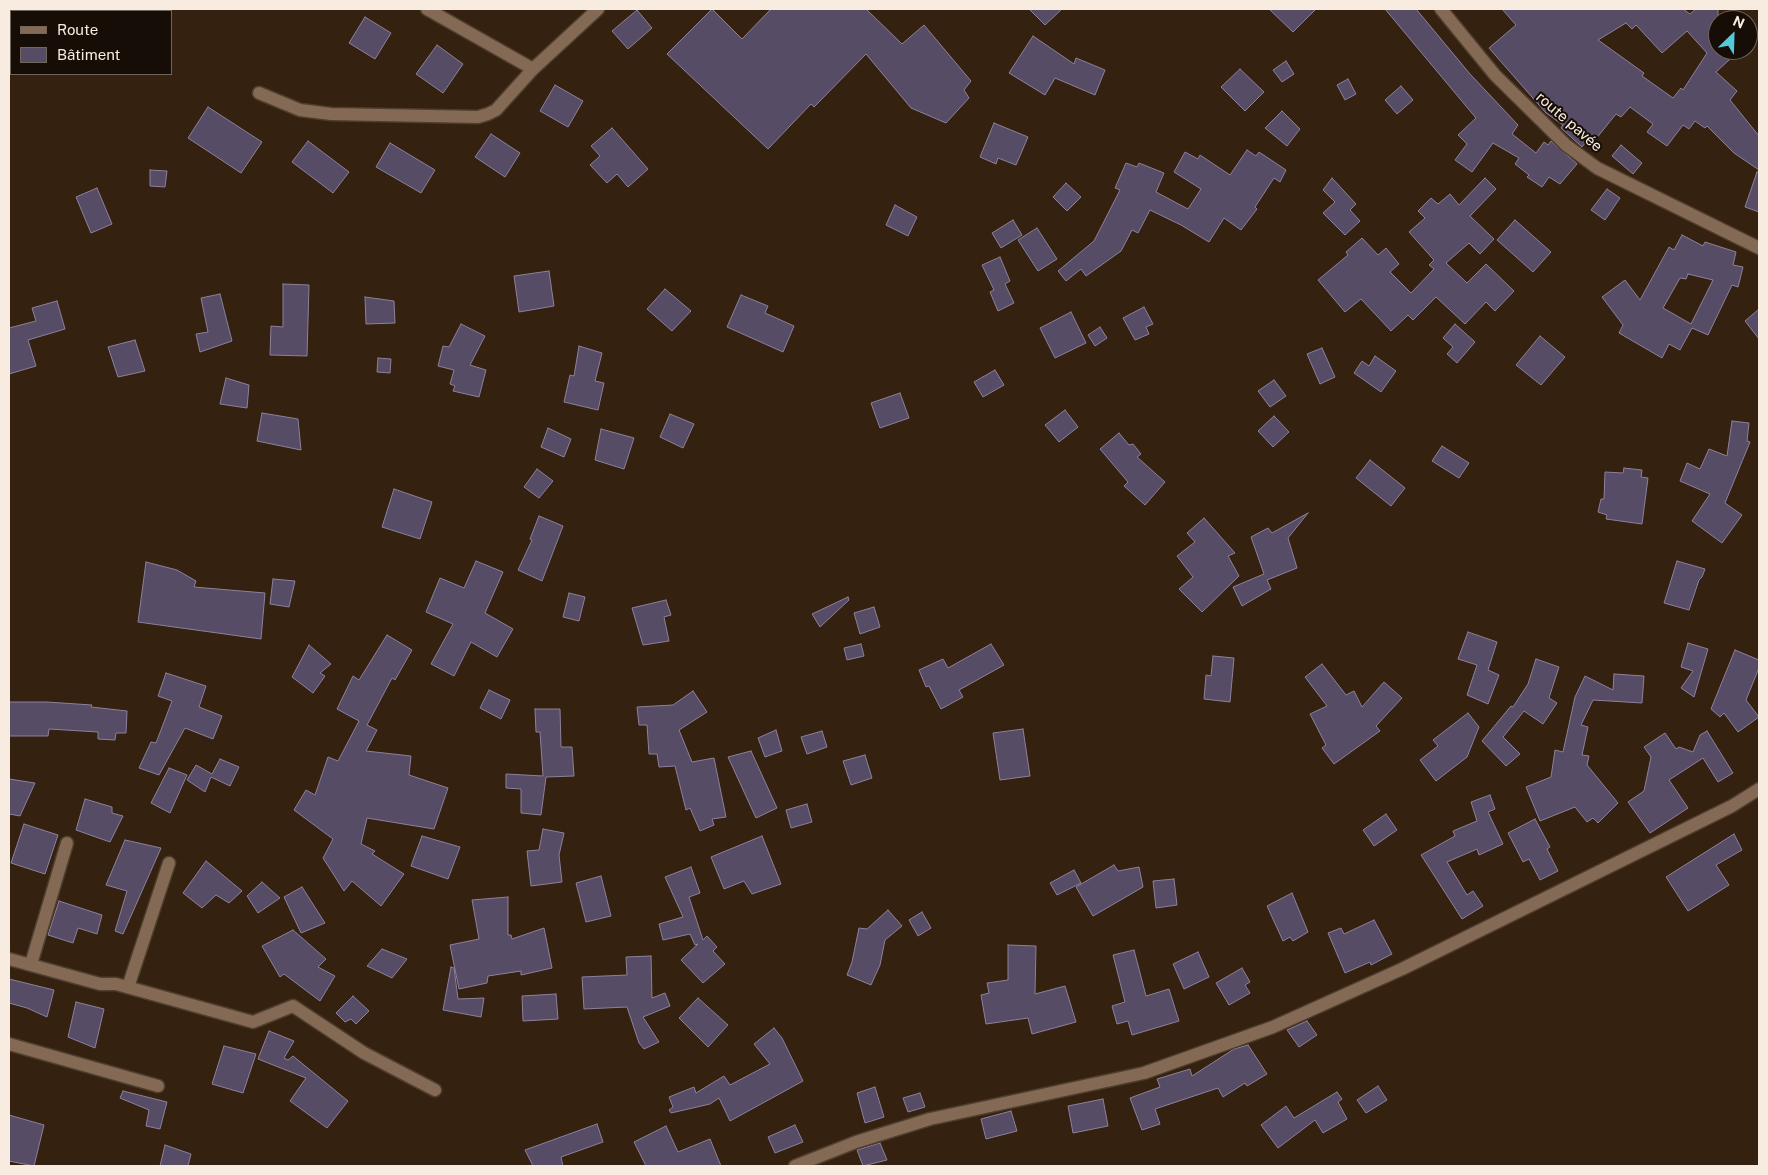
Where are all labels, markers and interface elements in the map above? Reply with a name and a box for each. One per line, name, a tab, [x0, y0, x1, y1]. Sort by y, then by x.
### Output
legend	[10, 10, 172, 75]
north arrow	[1708, 10, 1758, 60]
text: N	[1730, 13, 1747, 32]
text: Route	[57, 21, 98, 38]
text: Bâtiment	[57, 46, 120, 63]
street label: route pavée	[1532, 88, 1606, 156]

